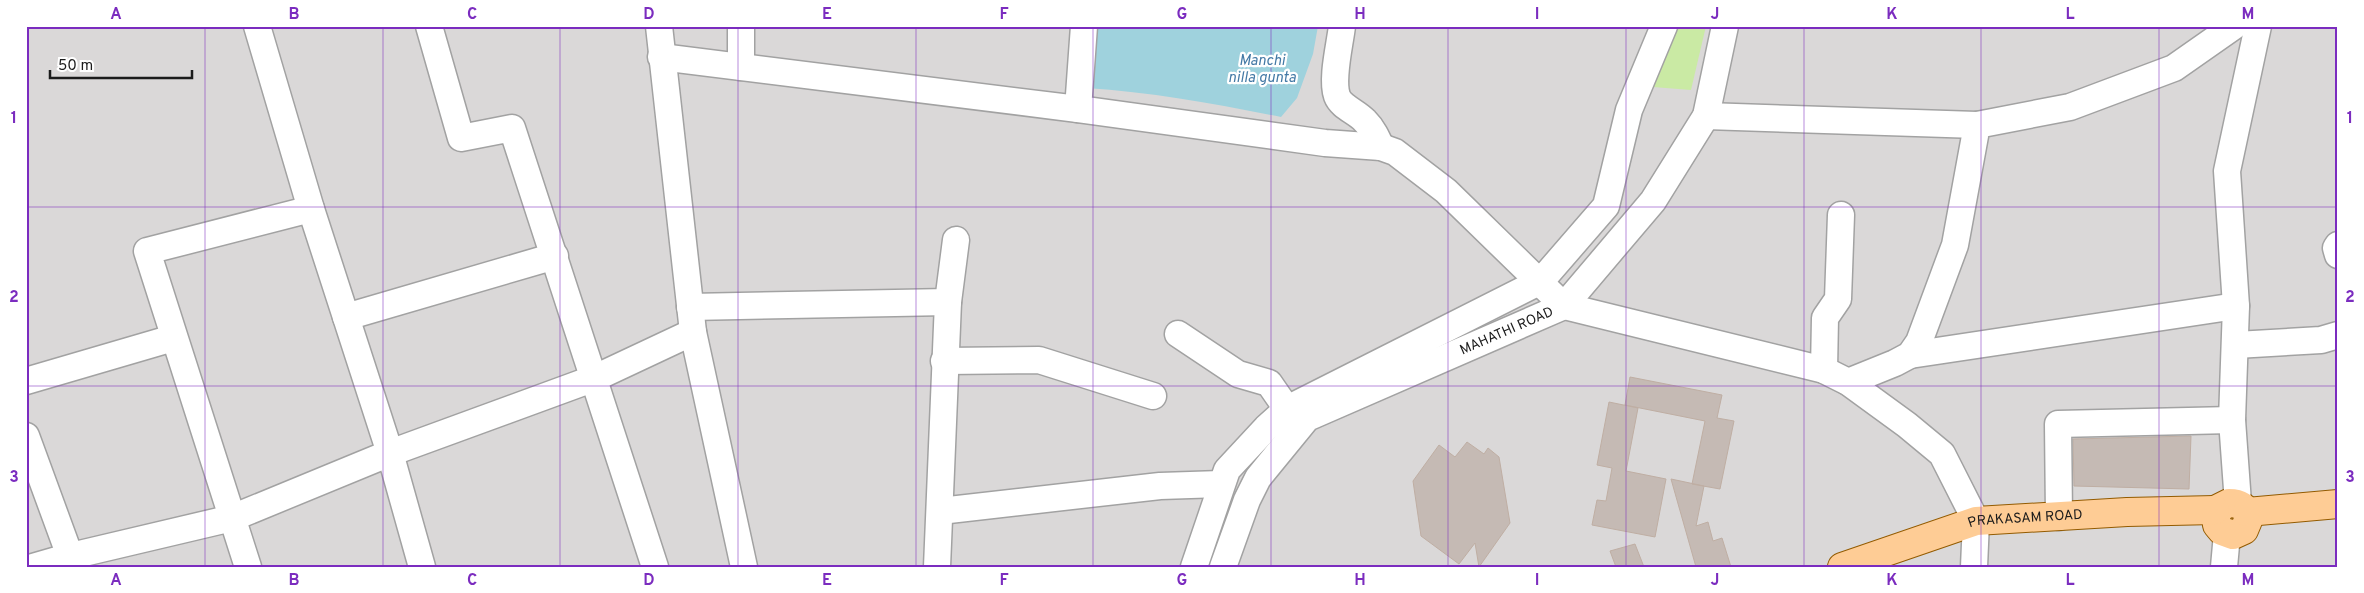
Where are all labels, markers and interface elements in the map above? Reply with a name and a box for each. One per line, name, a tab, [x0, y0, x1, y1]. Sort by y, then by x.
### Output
text: A	[110, 5, 122, 25]
text: B	[288, 5, 300, 25]
text: C	[467, 5, 477, 25]
text: D	[643, 5, 655, 25]
text: E	[822, 5, 832, 25]
text: F	[999, 5, 1009, 25]
text: G	[1177, 5, 1187, 25]
text: H	[1354, 5, 1366, 25]
text: I	[1535, 5, 1539, 25]
text: J	[1711, 5, 1719, 25]
text: K	[1886, 5, 1898, 25]
text: L	[2065, 5, 2075, 25]
text: M	[2242, 5, 2254, 25]
scale bar	[50, 48, 192, 80]
water label: Manchi nilla gunta	[1228, 52, 1296, 88]
text: 50 m	[58, 57, 93, 76]
text: 1	[11, 109, 17, 129]
text: 1	[2347, 109, 2353, 129]
text: 2	[9, 288, 19, 308]
text: 2	[2345, 288, 2355, 308]
street label: MAHATHI ROAD	[1457, 303, 1556, 359]
text: 3	[9, 468, 19, 488]
text: 3	[2345, 468, 2355, 488]
street label: PRAKASAM ROAD	[1966, 506, 2083, 532]
text: A	[110, 571, 122, 591]
text: B	[288, 571, 300, 591]
text: C	[467, 571, 477, 591]
text: D	[643, 571, 655, 591]
text: E	[822, 571, 832, 591]
text: F	[999, 571, 1009, 591]
text: G	[1177, 571, 1187, 591]
text: H	[1354, 571, 1366, 591]
text: I	[1535, 571, 1539, 591]
text: J	[1711, 571, 1719, 591]
text: K	[1886, 571, 1898, 591]
text: L	[2065, 571, 2075, 591]
text: M	[2242, 571, 2254, 591]

